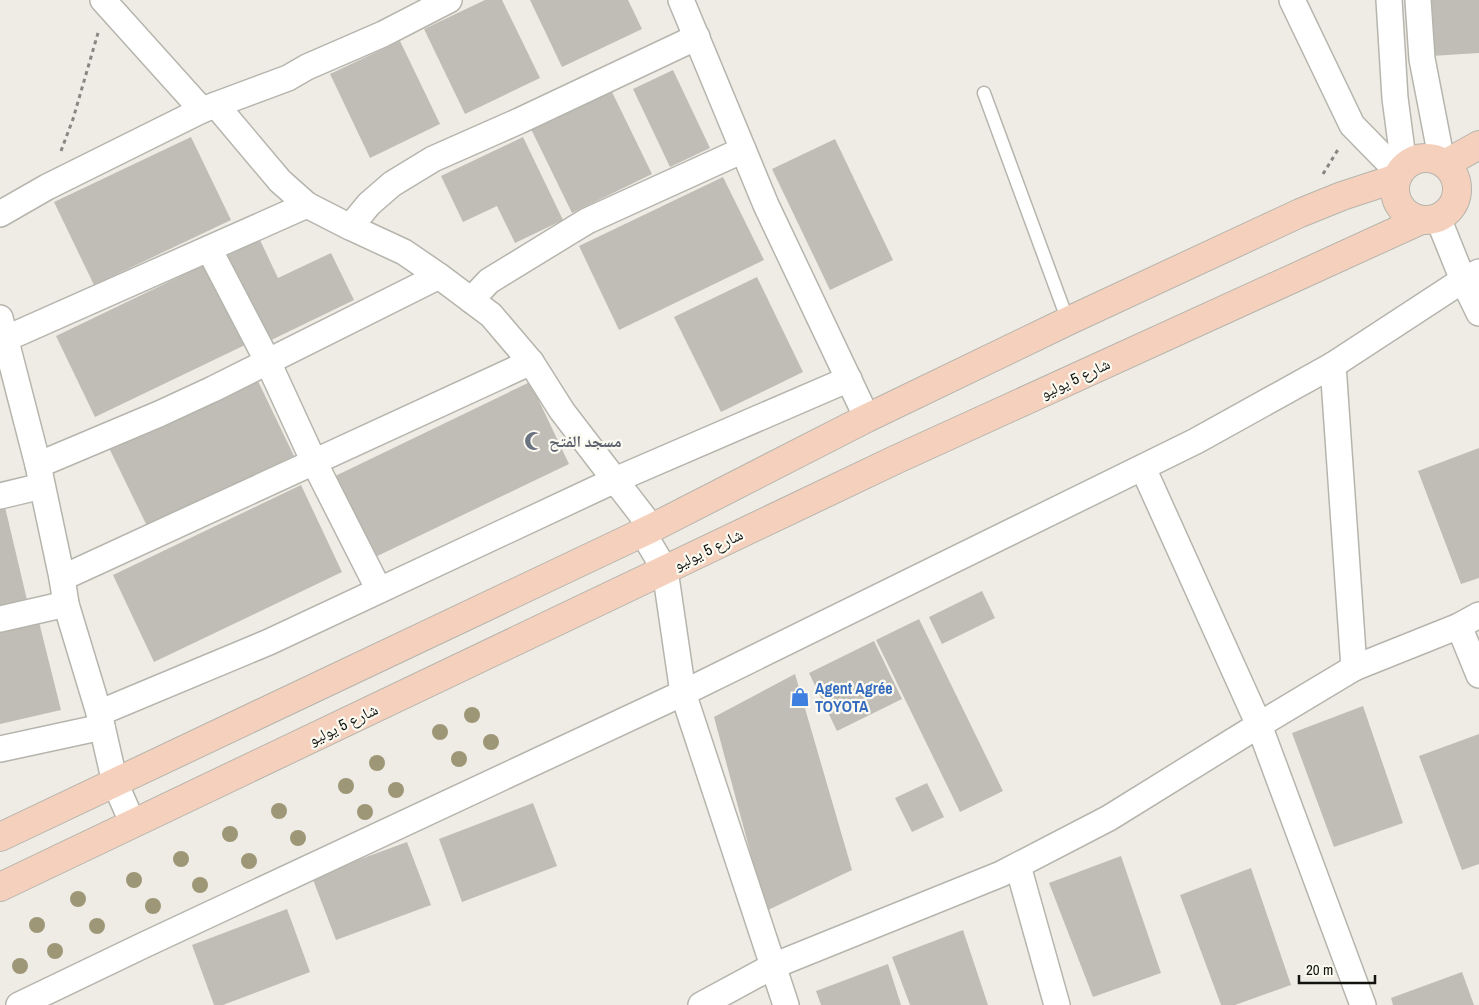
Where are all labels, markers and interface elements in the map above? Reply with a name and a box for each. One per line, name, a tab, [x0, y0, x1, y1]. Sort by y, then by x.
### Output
street label: شارع 5 يوليو	[1037, 352, 1113, 404]
mosque icon: مسجد الفتح	[523, 430, 545, 452]
place label: مسجد الفتح	[549, 430, 622, 452]
street label: شارع 5 يوليو	[670, 523, 746, 575]
place label: Agent Agrée TOYOTA	[815, 677, 893, 717]
shop icon: Agent Agrée TOYOTA	[789, 686, 811, 708]
street label: شارع 5 يوليو	[305, 698, 381, 750]
scale bar	[1299, 952, 1375, 984]
text: 20 m	[1306, 959, 1333, 980]

